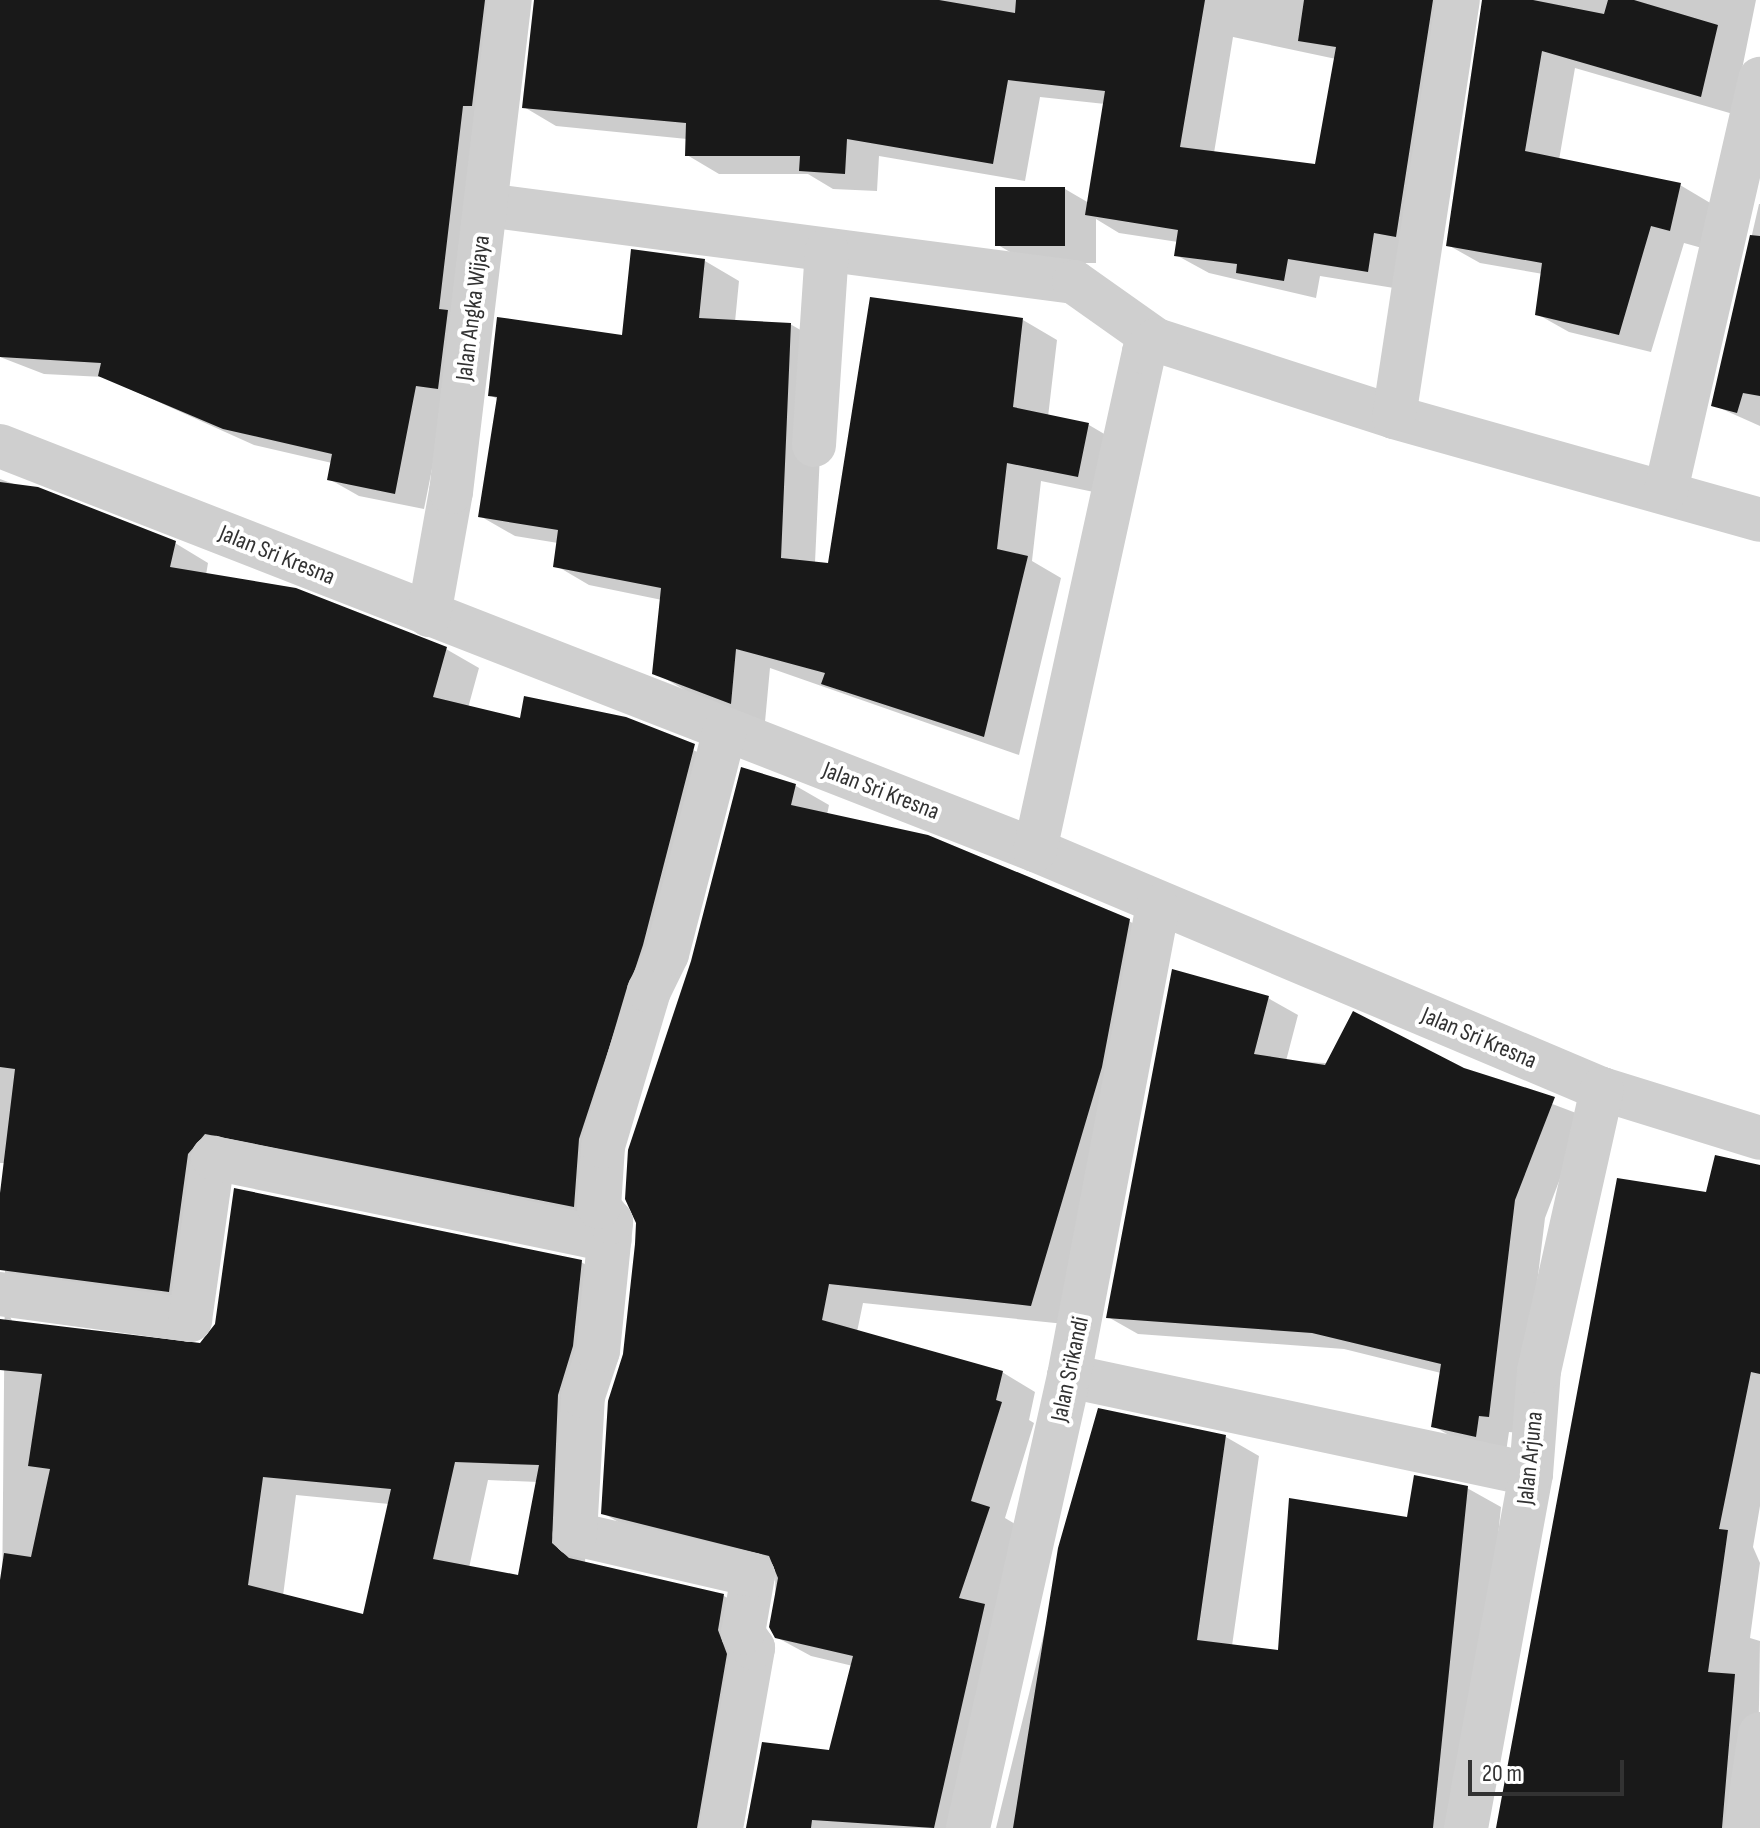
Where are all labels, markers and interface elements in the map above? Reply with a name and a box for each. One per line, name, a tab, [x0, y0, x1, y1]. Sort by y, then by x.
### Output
street label: Jalan Angka Wijaya	[450, 234, 496, 382]
street label: Jalan Sri Kresna	[215, 519, 339, 591]
street label: Jalan Sri Kresna	[819, 756, 943, 826]
street label: Jalan Sri Kresna	[1417, 1001, 1541, 1075]
street label: Jalan Srikandi	[1045, 1314, 1095, 1424]
street label: Jalan Arjuna	[1511, 1410, 1549, 1506]
scale bar	[1472, 1744, 1628, 1794]
text: 20 m	[1482, 1759, 1522, 1788]

